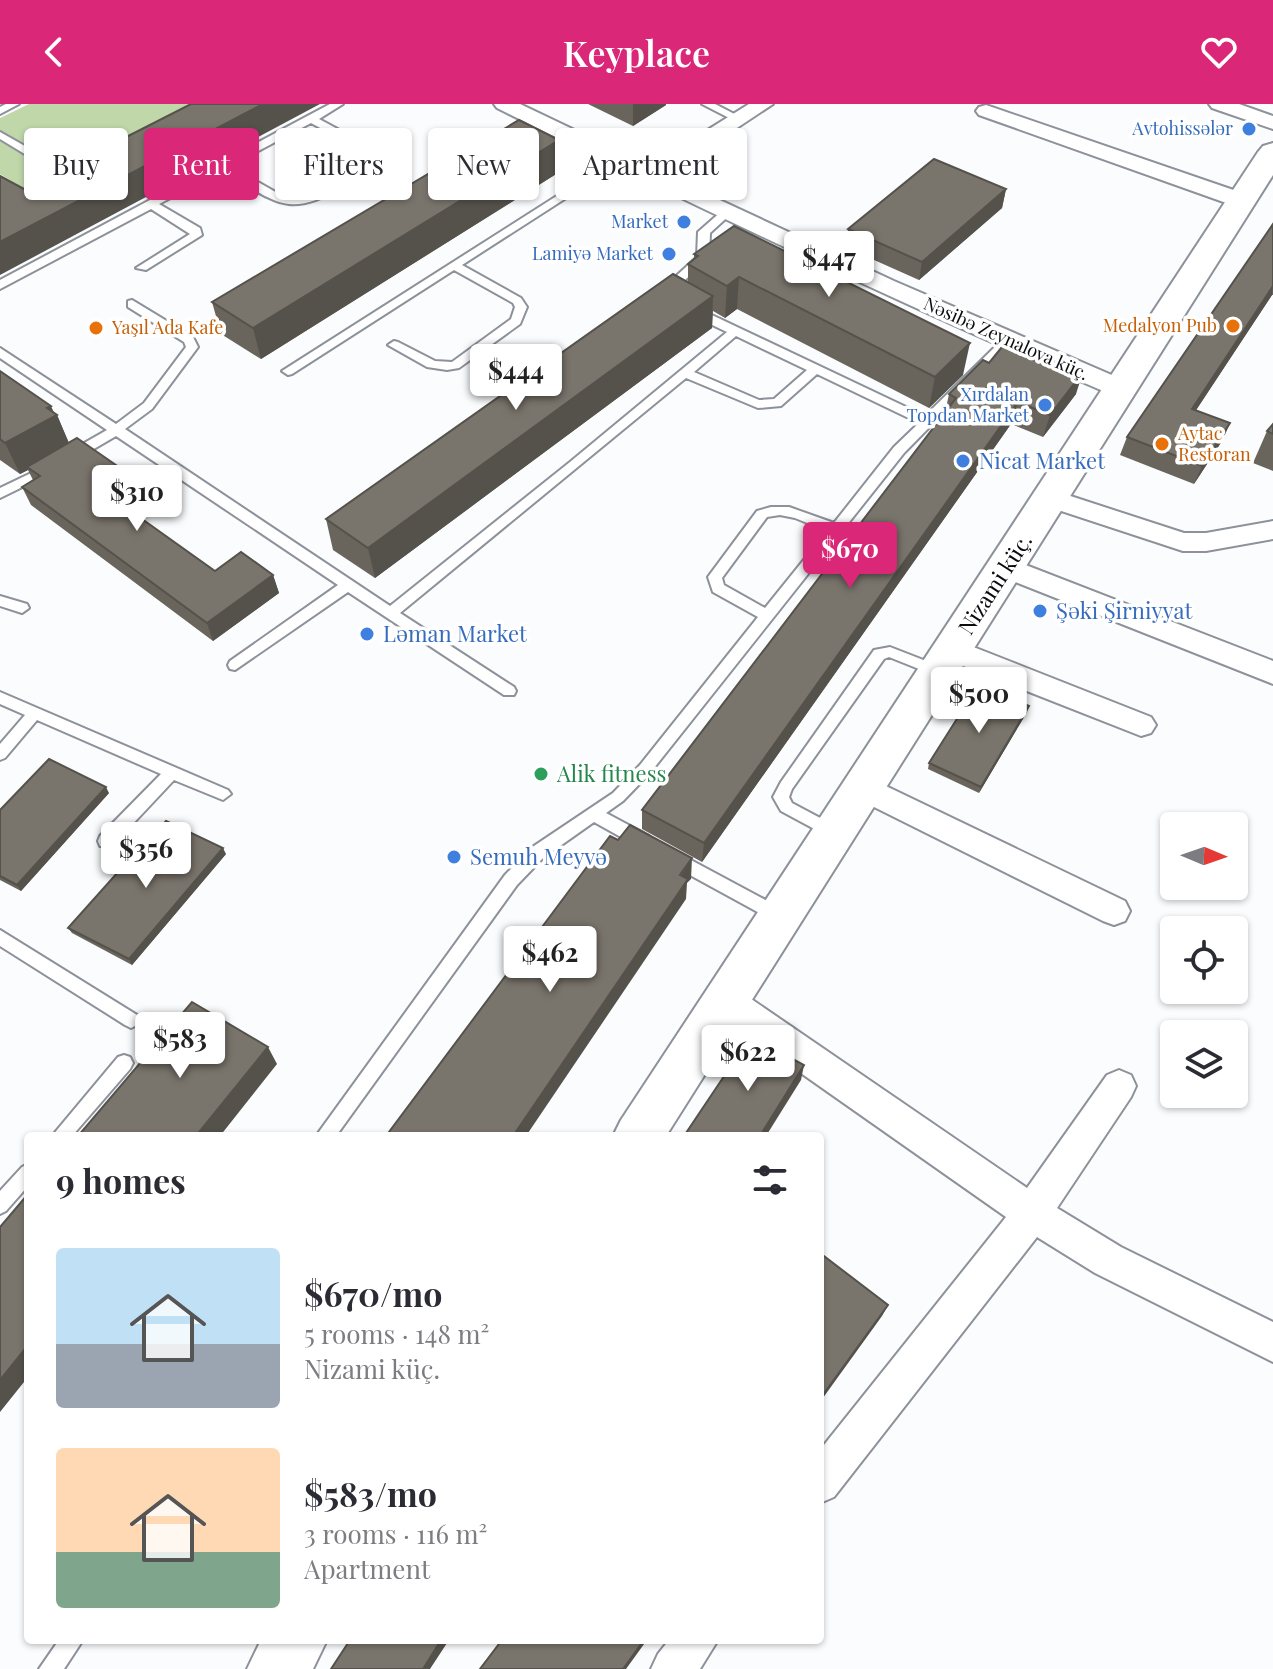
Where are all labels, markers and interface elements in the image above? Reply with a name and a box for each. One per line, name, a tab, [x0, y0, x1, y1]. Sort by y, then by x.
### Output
text: Keyplace	[563, 28, 710, 76]
icon: back	[32, 30, 76, 74]
icon: heart	[1197, 30, 1241, 74]
place label: Avtohissələr	[1131, 116, 1233, 140]
marker: Avtohissələr	[1240, 120, 1258, 138]
chip: Buy	[24, 128, 128, 200]
chip: Rent	[144, 128, 259, 200]
chip: Filters	[275, 128, 412, 200]
chip: New	[428, 128, 539, 200]
chip: Apartment	[555, 128, 747, 200]
place label: Market	[611, 209, 669, 233]
marker: Market	[675, 213, 693, 231]
pin: $447	[782, 231, 876, 299]
text: $447	[802, 239, 856, 274]
place label: Lamiyə Market	[532, 241, 654, 265]
marker: Lamiyə Market	[660, 245, 678, 263]
street label: Nəsibə Zeynalova küç.	[920, 291, 1093, 385]
place label: Medalyon Pub	[1103, 313, 1217, 337]
place label: Yaşıl Ada Kafe	[111, 315, 223, 339]
marker: Medalyon Pub	[1224, 317, 1242, 335]
marker: Yaşıl Ada Kafe	[87, 319, 105, 337]
pin: $444	[469, 344, 563, 412]
text: $444	[488, 352, 544, 387]
place label: Xırdalan Topdan Market	[907, 382, 1030, 427]
marker: Xırdalan Topdan Market	[1036, 396, 1054, 414]
place label: Aytac Restoran	[1177, 421, 1251, 466]
marker: Aytac Restoran	[1153, 435, 1171, 453]
place label: Nicat Market	[979, 445, 1106, 475]
marker: Nicat Market	[954, 452, 972, 470]
pin: $310	[90, 465, 184, 533]
text: $310	[110, 473, 164, 508]
pin: $670	[803, 522, 897, 590]
street label: Nizami küç.	[950, 527, 1038, 640]
text: $670	[821, 530, 879, 565]
place label: Şəki Şirniyyat	[1056, 595, 1193, 625]
marker: Şəki Şirniyyat	[1031, 602, 1049, 620]
place label: Ləman Market	[383, 618, 528, 648]
marker: Ləman Market	[358, 625, 376, 643]
pin: $500	[932, 667, 1026, 735]
text: $500	[949, 675, 1009, 710]
place label: Alik fitness	[556, 758, 666, 788]
marker: Alik fitness	[532, 765, 550, 783]
north arrow	[1160, 812, 1248, 900]
map controls	[1160, 812, 1248, 1108]
pin: $356	[99, 822, 193, 890]
text: $356	[119, 830, 173, 865]
place label: Semuh Meyvə	[470, 841, 607, 871]
marker: Semuh Meyvə	[445, 848, 463, 866]
button: locate	[1160, 916, 1248, 1004]
pin: $462	[503, 926, 597, 994]
text: $462	[522, 934, 578, 969]
pin: $583	[133, 1012, 227, 1080]
text: $583	[153, 1020, 207, 1055]
button: layers	[1160, 1020, 1248, 1108]
pin: $622	[701, 1025, 795, 1093]
text: $622	[720, 1033, 776, 1068]
text: 9 homes	[56, 1157, 186, 1203]
icon: filters	[748, 1158, 792, 1202]
text: $670/mo	[304, 1270, 442, 1316]
icon: home	[120, 1280, 216, 1376]
text: 5 rooms · 148 m²	[304, 1316, 489, 1351]
text: Nizami küç.	[304, 1351, 440, 1386]
text: $583/mo	[304, 1470, 437, 1516]
icon: home	[120, 1480, 216, 1576]
text: 3 rooms · 116 m²	[304, 1516, 487, 1551]
text: Apartment	[304, 1551, 430, 1586]

